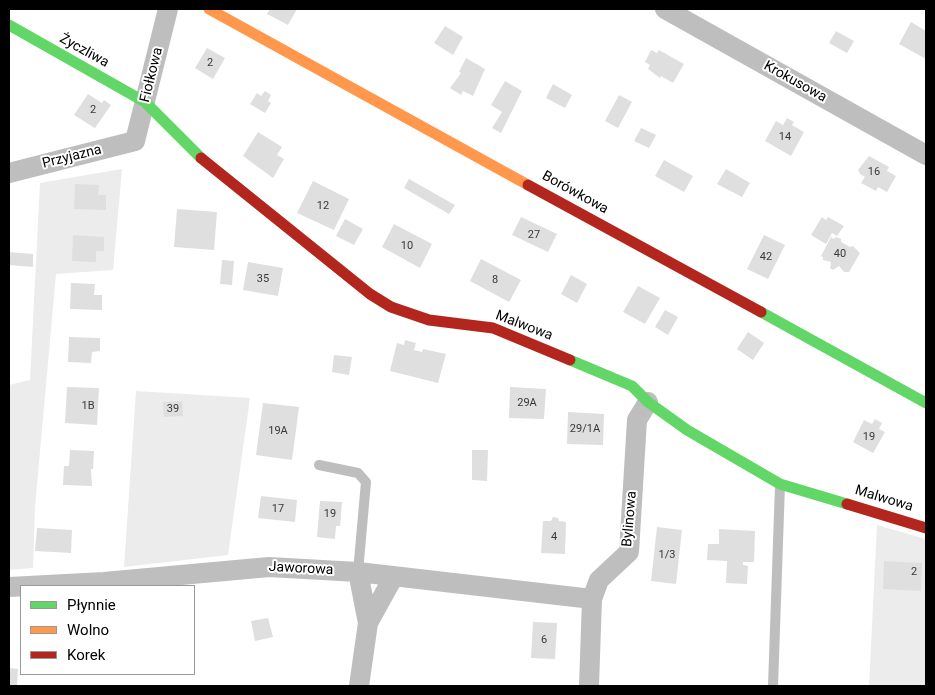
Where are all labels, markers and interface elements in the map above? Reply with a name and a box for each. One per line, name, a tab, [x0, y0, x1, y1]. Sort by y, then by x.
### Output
street label: Życzliwa	[56, 31, 112, 71]
street label: Fiołkowa	[137, 46, 167, 104]
house number: 2	[207, 56, 213, 70]
street label: Krokusowa	[761, 58, 829, 106]
house number: 2	[90, 103, 96, 117]
house number: 14	[779, 130, 791, 144]
street label: Przyjazna	[41, 142, 103, 172]
house number: 16	[868, 165, 880, 179]
street label: Borówkowa	[539, 168, 611, 218]
house number: 12	[317, 199, 329, 213]
house number: 27	[528, 228, 540, 242]
house number: 10	[401, 239, 413, 253]
house number: 40	[834, 247, 846, 261]
house number: 42	[760, 250, 772, 264]
house number: 35	[257, 272, 269, 286]
house number: 8	[492, 273, 498, 287]
street label: Malwowa	[493, 307, 555, 345]
house number: 29A	[517, 396, 537, 410]
house number: 1B	[81, 399, 95, 413]
house number: 39	[167, 402, 179, 416]
house number: 29/1A	[570, 422, 600, 436]
house number: 19A	[268, 424, 288, 438]
house number: 19	[863, 430, 875, 444]
street label: Malwowa	[853, 482, 915, 516]
street label: Bylinowa	[619, 490, 641, 548]
house number: 17	[272, 502, 284, 516]
house number: 19	[324, 507, 336, 521]
house number: 4	[551, 530, 557, 544]
house number: 1/3	[659, 548, 675, 562]
street label: Jaworowa	[268, 559, 334, 579]
house number: 2	[911, 565, 917, 579]
legend	[20, 585, 195, 675]
text: Płynnie	[67, 596, 116, 614]
text: Wolno	[67, 621, 109, 639]
house number: 6	[541, 633, 547, 647]
text: Korek	[67, 646, 105, 664]

